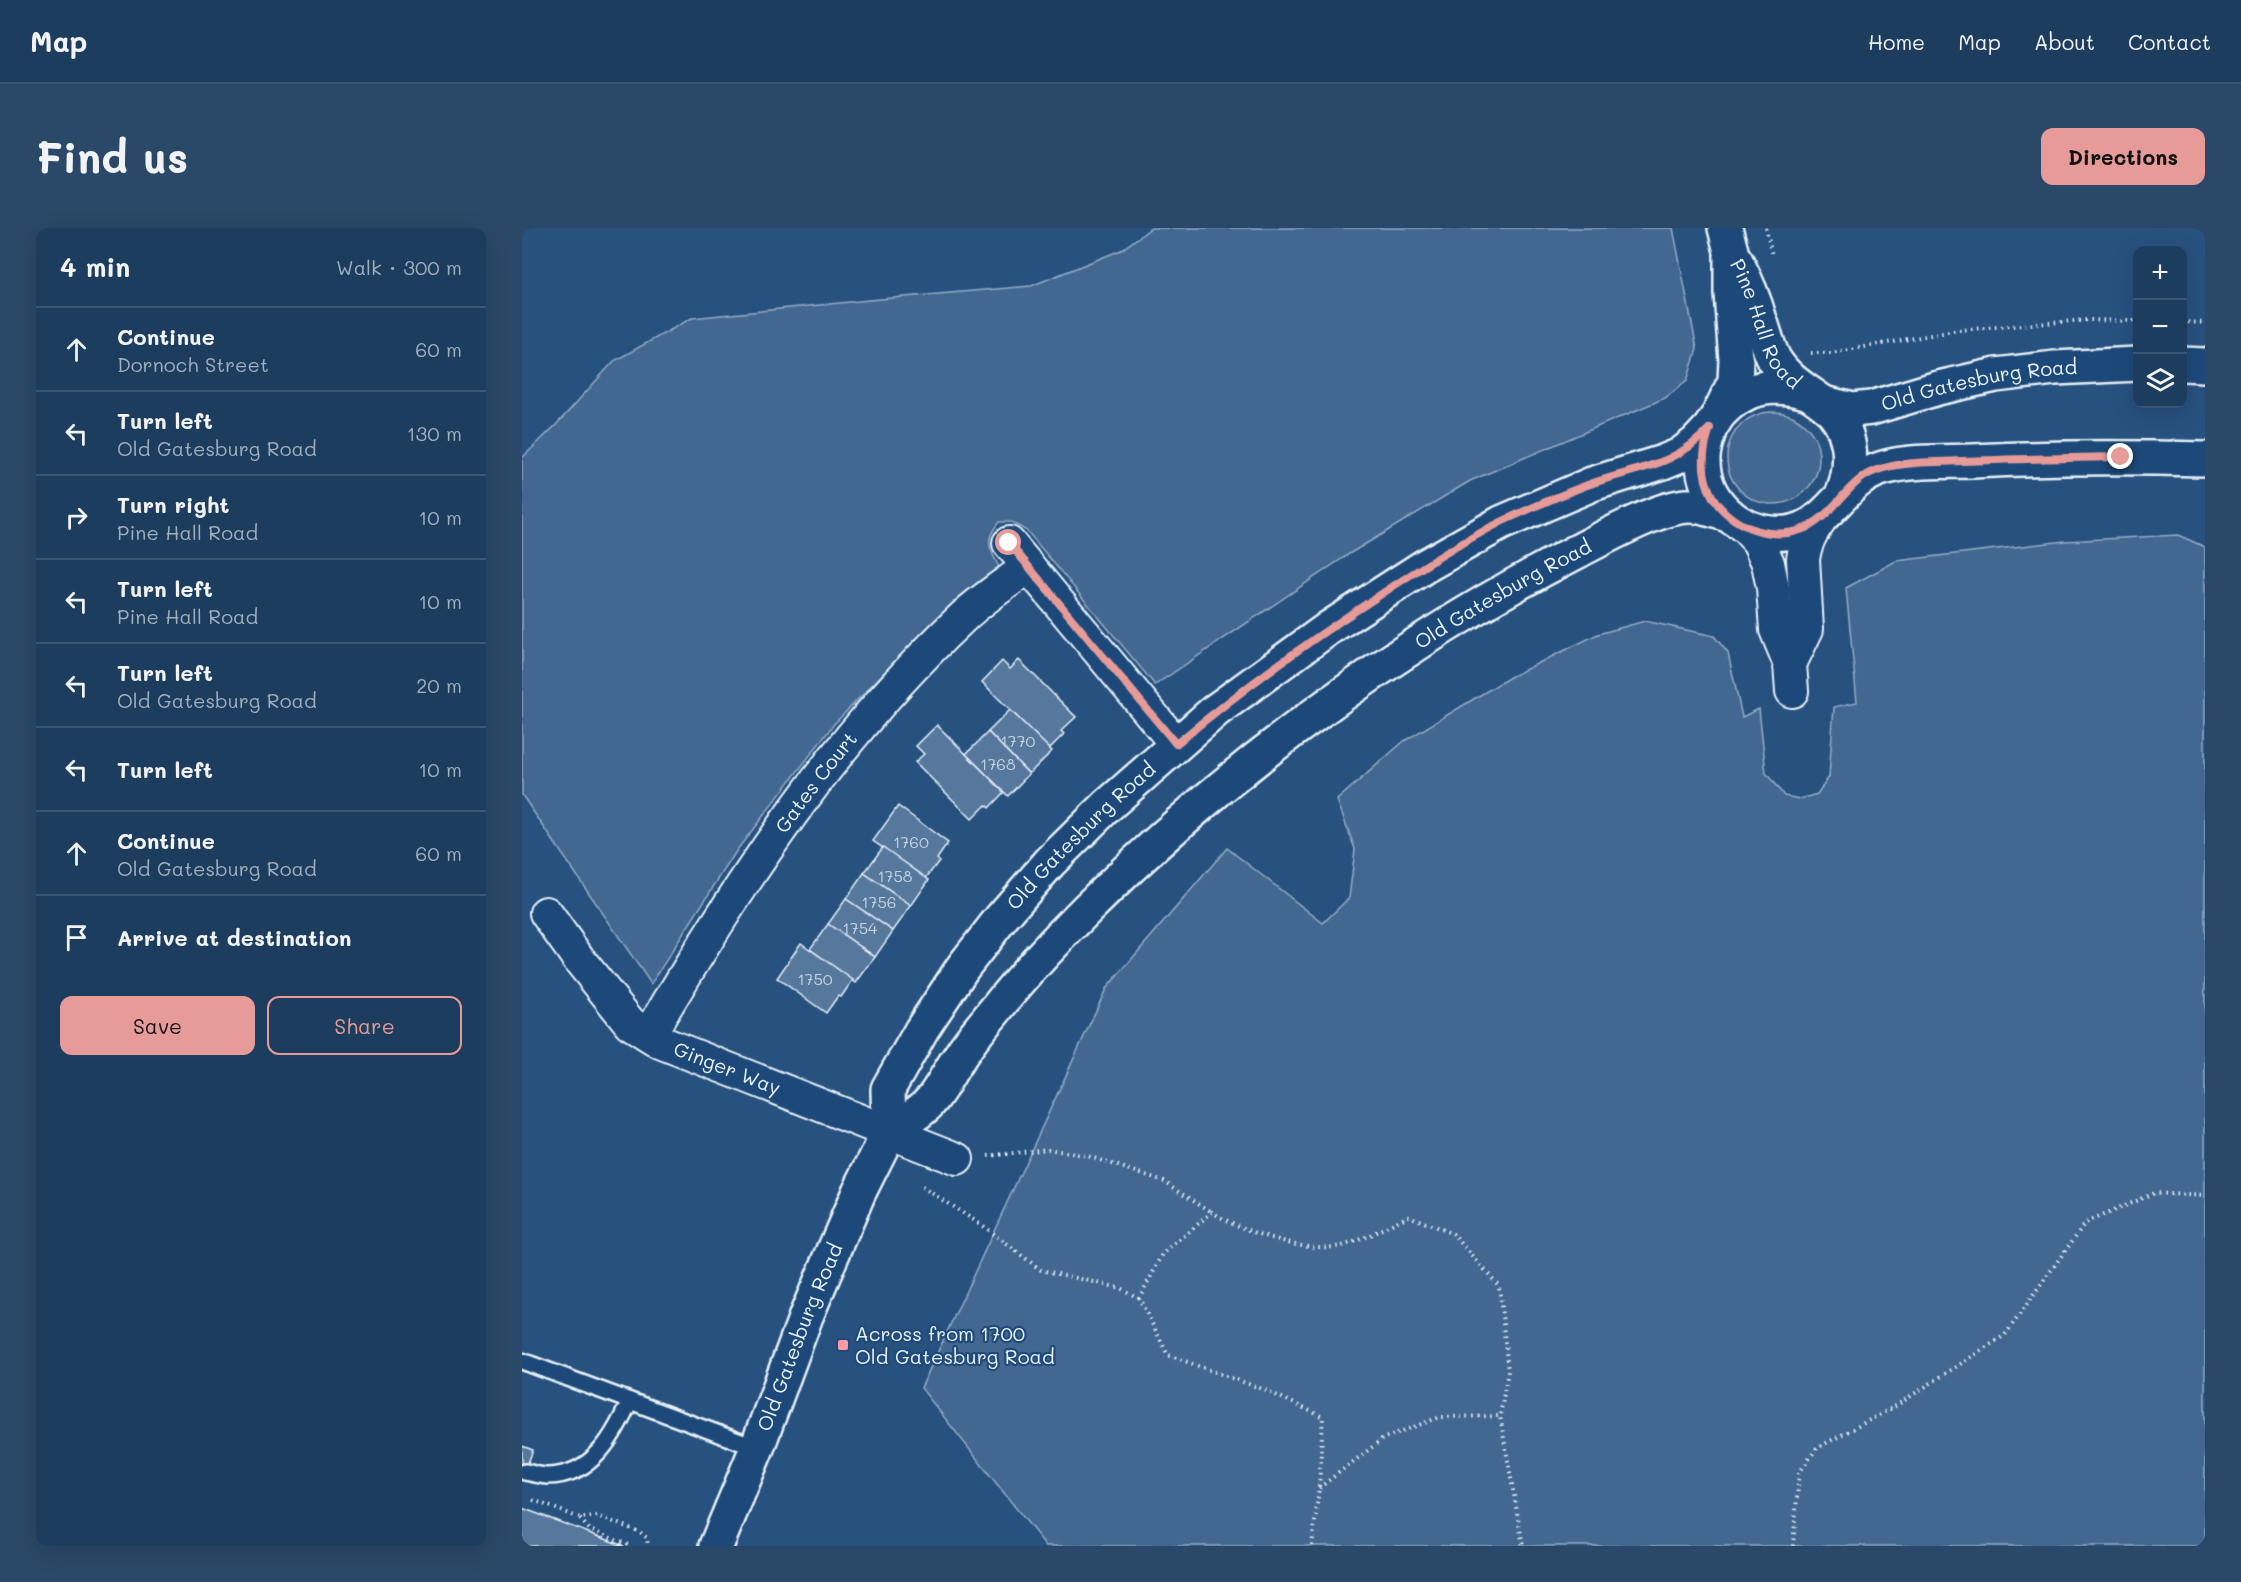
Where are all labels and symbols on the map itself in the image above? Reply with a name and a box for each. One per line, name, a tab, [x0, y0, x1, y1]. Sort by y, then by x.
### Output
street label: Pine Hall Road	[1725, 254, 1807, 394]
street label: Old Gatesburg Road	[1878, 353, 2078, 416]
route end	[2107, 443, 2133, 469]
route start	[995, 529, 1021, 555]
street label: Old Gatesburg Road	[1409, 532, 1595, 654]
street label: Gates Court	[768, 726, 862, 838]
house number: 1770	[1001, 730, 1036, 751]
house number: 1768	[980, 753, 1016, 774]
street label: Old Gatesburg Road	[1000, 756, 1160, 915]
house number: 1760	[893, 831, 929, 852]
house number: 1758	[877, 865, 913, 886]
house number: 1756	[861, 891, 897, 912]
house number: 1754	[843, 917, 878, 938]
house number: 1750	[797, 968, 833, 989]
street label: Ginger Way	[670, 1035, 785, 1100]
street label: Old Gatesburg Road	[750, 1239, 848, 1434]
place label: Across from 1700 Old Gatesburg Road	[855, 1320, 1055, 1369]
marker: Across from 1700 Old Gatesburg Road	[836, 1338, 850, 1352]

